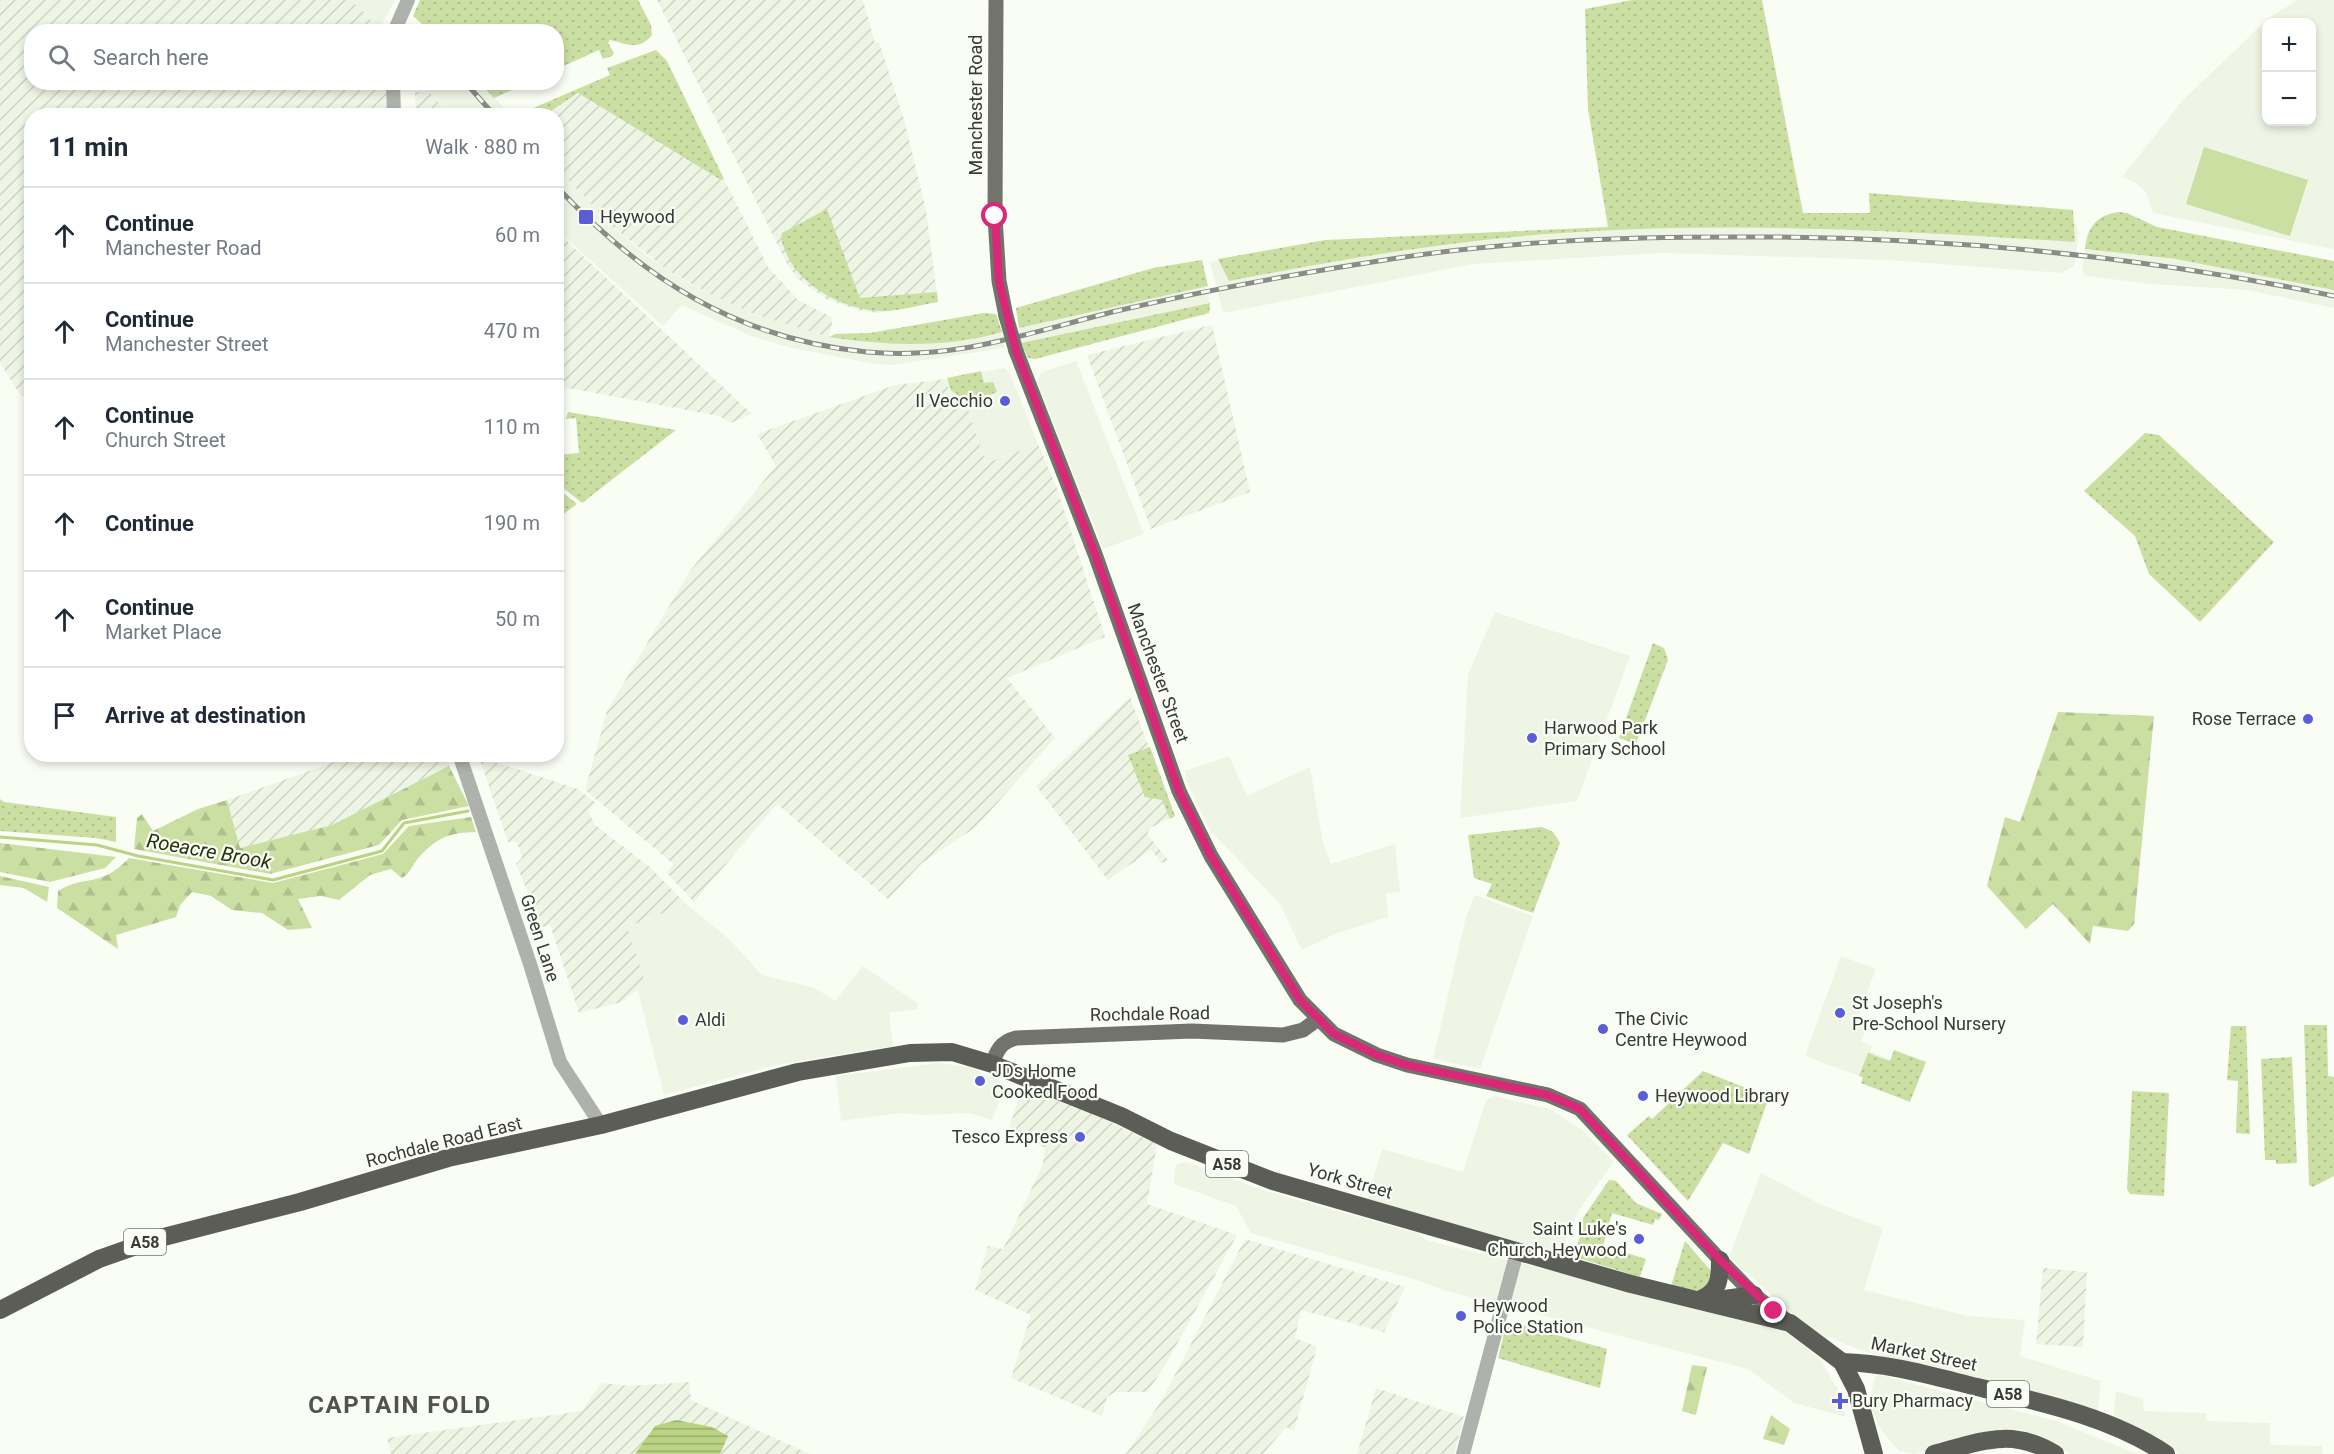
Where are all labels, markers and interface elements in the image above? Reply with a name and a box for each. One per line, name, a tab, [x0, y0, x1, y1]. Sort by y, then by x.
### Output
map controls	[2262, 18, 2316, 126]
button: +	[2262, 18, 2316, 72]
search box	[24, 24, 564, 90]
street label: Manchester Road	[965, 35, 986, 175]
icon: search	[45, 41, 78, 74]
text: Search here	[93, 45, 209, 70]
button: −	[2262, 72, 2316, 126]
text: 11 min	[48, 132, 128, 162]
text: Walk · 880 m	[425, 135, 540, 159]
route start	[981, 202, 1007, 228]
place label: Heywood	[600, 206, 675, 227]
marker: Heywood	[577, 208, 595, 226]
text: Continue	[105, 211, 194, 236]
icon: ahead	[48, 219, 81, 252]
text: 60 m	[495, 223, 540, 247]
text: Manchester Road	[105, 236, 262, 260]
text: Continue	[105, 307, 194, 332]
icon: ahead	[48, 315, 81, 348]
text: 470 m	[484, 319, 540, 343]
text: Manchester Street	[105, 332, 268, 356]
place label: Il Vecchio	[915, 390, 993, 411]
marker: Il Vecchio	[998, 394, 1012, 408]
text: Continue	[105, 403, 194, 428]
icon: ahead	[48, 411, 81, 444]
text: 110 m	[484, 415, 540, 439]
text: Church Street	[105, 428, 226, 452]
icon: ahead	[48, 507, 81, 540]
text: Continue	[105, 511, 194, 536]
text: 190 m	[484, 511, 540, 535]
text: Continue	[105, 595, 194, 620]
street label: Manchester Street	[1123, 600, 1194, 746]
icon: ahead	[48, 603, 81, 636]
text: 50 m	[495, 607, 540, 631]
text: Market Place	[105, 620, 222, 644]
icon: arrive	[48, 699, 81, 732]
text: Arrive at destination	[105, 703, 306, 728]
place label: Rose Terrace	[2192, 708, 2296, 729]
marker: Rose Terrace	[2301, 712, 2315, 726]
place label: Harwood Park Primary School	[1544, 717, 1666, 759]
marker: Harwood Park Primary School	[1525, 731, 1539, 745]
water label: Roeacre Brook	[145, 828, 274, 874]
street label: Green Lane	[516, 891, 564, 984]
place label: St Joseph's Pre-School Nursery	[1852, 992, 2006, 1034]
street label: Rochdale Road	[1090, 1002, 1210, 1025]
marker: St Joseph's Pre-School Nursery	[1833, 1006, 1847, 1020]
place label: The Civic Centre Heywood	[1615, 1008, 1747, 1050]
place label: Aldi	[695, 1009, 726, 1030]
marker: Aldi	[676, 1013, 690, 1027]
marker: The Civic Centre Heywood	[1596, 1022, 1610, 1036]
place label: JDs Home Cooked Food	[992, 1060, 1098, 1102]
marker: JDs Home Cooked Food	[973, 1074, 987, 1088]
place label: Heywood Library	[1655, 1085, 1789, 1106]
marker: Heywood Library	[1636, 1089, 1650, 1103]
street label: Rochdale Road East	[364, 1112, 524, 1171]
place label: Tesco Express	[952, 1126, 1068, 1147]
marker: Tesco Express	[1073, 1130, 1087, 1144]
road number: A58	[1206, 1151, 1248, 1177]
street label: York Street	[1305, 1158, 1395, 1203]
place label: Saint Luke's Church, Heywood	[1487, 1218, 1627, 1260]
road number: A58	[124, 1229, 166, 1255]
marker: Saint Luke's Church, Heywood	[1632, 1232, 1646, 1246]
place label: Heywood Police Station	[1473, 1295, 1584, 1337]
route end	[1760, 1297, 1786, 1323]
marker: Heywood Police Station	[1454, 1309, 1468, 1323]
street label: Market Street	[1869, 1332, 1979, 1375]
road number: A58	[1987, 1381, 2029, 1407]
place label: Bury Pharmacy	[1852, 1390, 1974, 1411]
district label: CAPTAIN FOLD	[308, 1391, 492, 1419]
marker: Bury Pharmacy	[1833, 1394, 1847, 1408]

